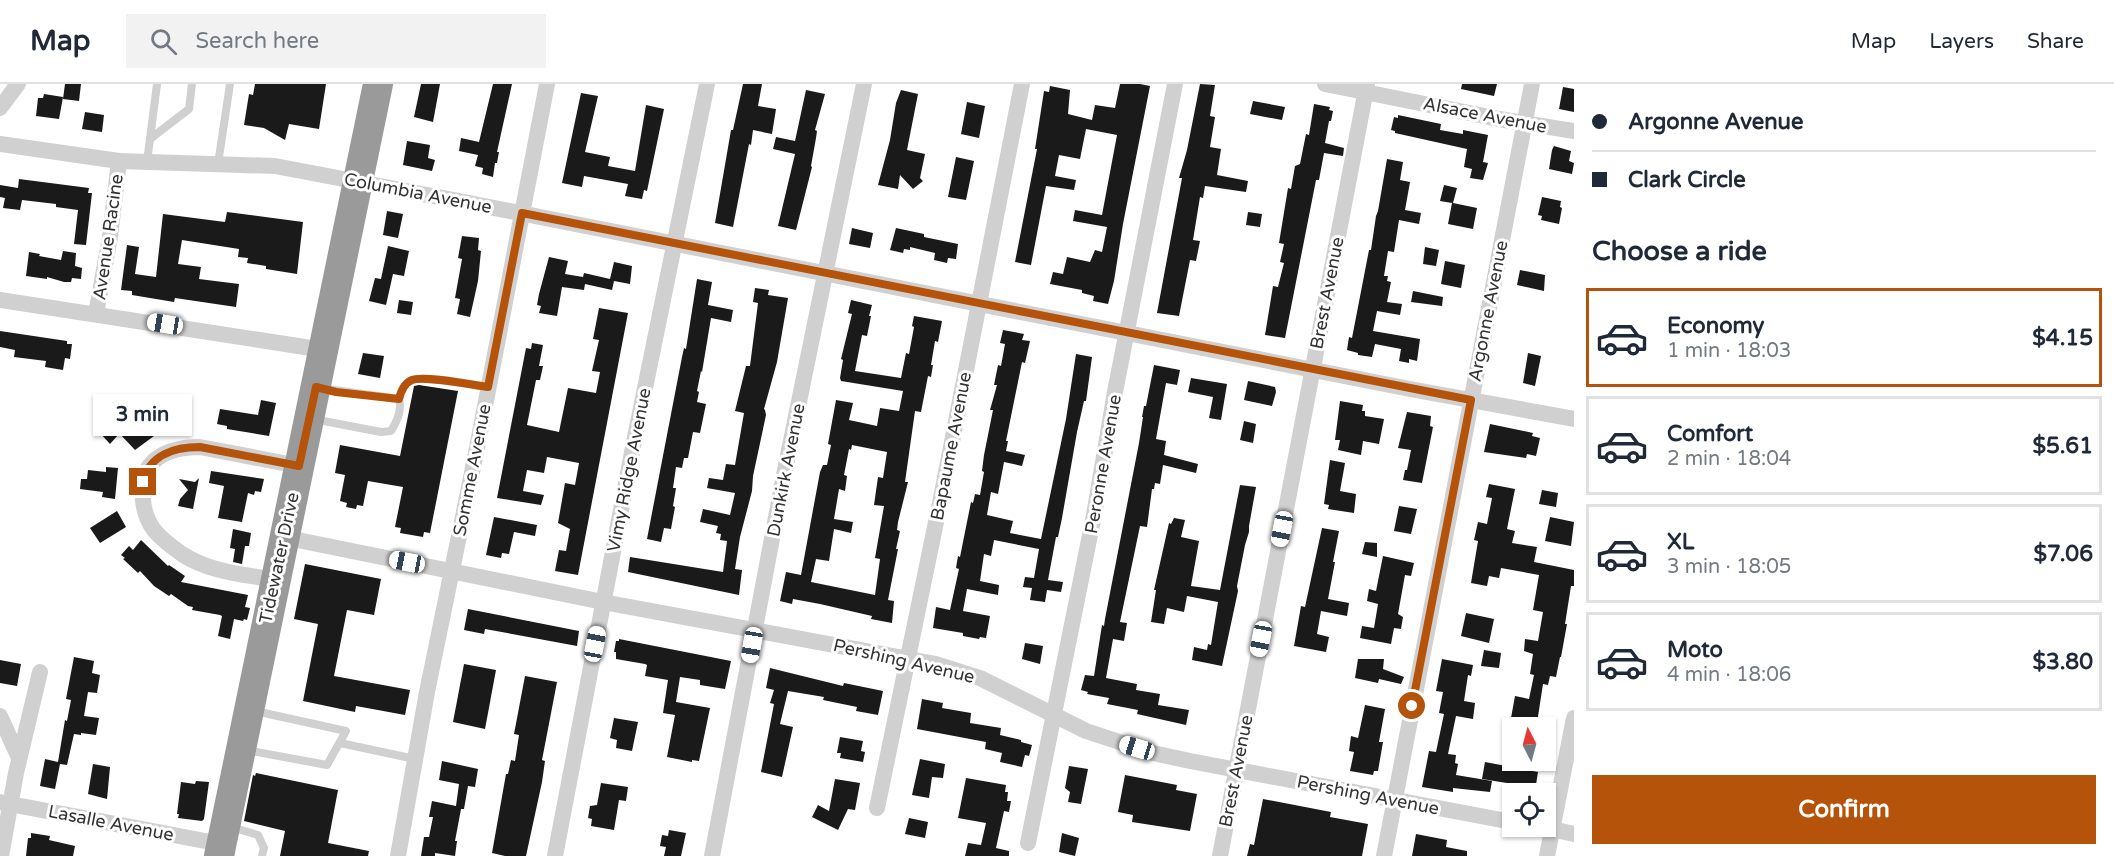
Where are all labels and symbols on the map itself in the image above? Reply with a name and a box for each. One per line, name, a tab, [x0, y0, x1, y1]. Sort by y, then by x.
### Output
street label: Alsace Avenue	[1421, 92, 1549, 138]
street label: Columbia Avenue	[342, 168, 494, 218]
street label: Avenue Racine	[88, 172, 128, 302]
street label: Brest Avenue	[1305, 235, 1349, 351]
street label: Argonne Avenue	[1464, 238, 1512, 384]
car	[146, 312, 184, 336]
street label: Bapaume Avenue	[926, 370, 976, 522]
street label: Vimy Ridge Avenue	[602, 386, 656, 554]
street label: Peronne Avenue	[1080, 393, 1126, 535]
callout: 3 min	[94, 395, 192, 437]
street label: Dunkirk Avenue	[762, 401, 810, 539]
street label: Somme Avenue	[448, 402, 496, 538]
route end	[129, 468, 156, 495]
street label: Tidewater Drive	[254, 490, 304, 626]
car	[1270, 510, 1294, 548]
car	[388, 550, 426, 574]
car	[1249, 620, 1273, 658]
car	[583, 625, 607, 663]
car	[740, 626, 764, 664]
street label: Pershing Avenue	[831, 634, 977, 688]
route start	[1398, 692, 1425, 719]
street label: Brest Avenue	[1214, 713, 1258, 829]
north arrow	[1502, 717, 1556, 771]
car	[1117, 734, 1157, 762]
street label: Pershing Avenue	[1295, 770, 1441, 820]
street label: Lasalle Avenue	[46, 800, 176, 846]

